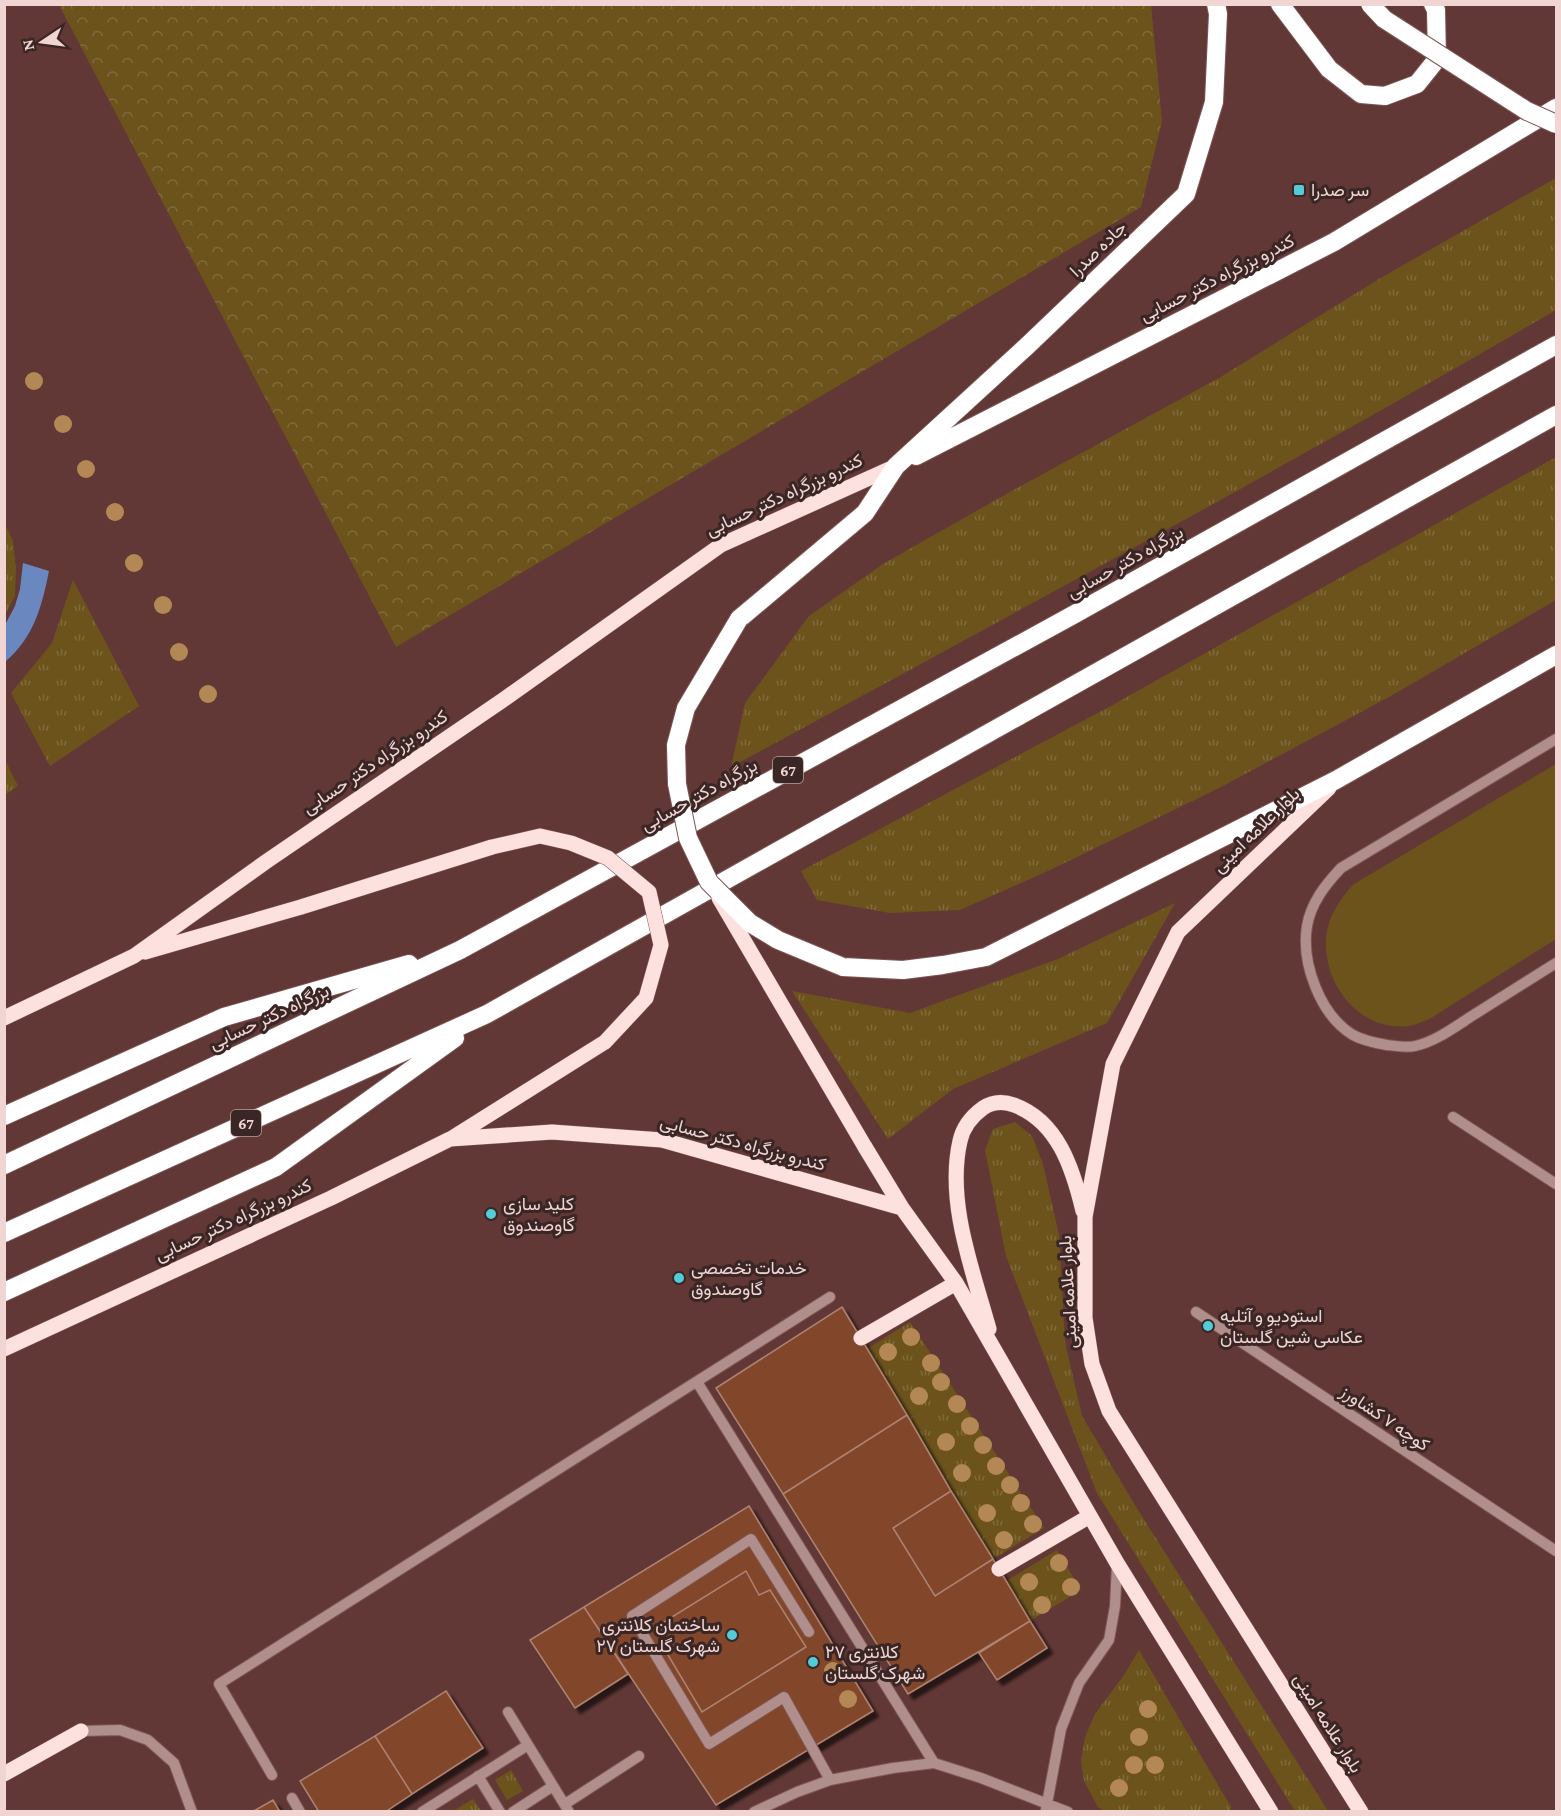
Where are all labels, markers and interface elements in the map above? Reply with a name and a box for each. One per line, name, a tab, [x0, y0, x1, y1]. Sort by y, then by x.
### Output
north arrow	[12, 12, 72, 72]
text: N	[18, 38, 37, 52]
place label: سر صدرا	[1311, 180, 1369, 201]
marker: سر صدرا	[1292, 183, 1306, 197]
street label: جاده صدرا	[1066, 217, 1131, 282]
street label: کندرو بزرگراه دکتر حسابی	[1136, 230, 1298, 327]
street label: کندرو بزرگراه دکتر حسابی	[702, 450, 866, 541]
street label: بزرگراه دکتر حسابی	[1063, 522, 1187, 603]
street label: کندرو بزرگراه دکتر حسابی	[299, 706, 452, 819]
street label: بزرگراه دکتر حسابی	[637, 755, 761, 836]
road number: 67	[773, 757, 803, 783]
street label: بلوار علامه امینی	[1208, 783, 1304, 877]
street label: بزرگراه دکتر حسابی	[206, 980, 333, 1054]
road number: 67	[231, 1110, 261, 1136]
street label: کندرو بزرگراه دکتر حسابی	[658, 1111, 828, 1176]
street label: کندرو بزرگراه دکتر حسابی	[151, 1175, 315, 1266]
place label: کلید سازی گاوصندوق	[503, 1194, 575, 1236]
marker: کلید سازی گاوصندوق	[484, 1207, 498, 1221]
street label: بلوار علامه امینی	[1055, 1235, 1082, 1349]
place label: خدمات تخصصی گاوصندوق	[691, 1258, 806, 1300]
marker: خدمات تخصصی گاوصندوق	[672, 1271, 686, 1285]
place label: استودیو و آتلیه عکاسی شین گلستان	[1220, 1306, 1363, 1348]
marker: استودیو و آتلیه عکاسی شین گلستان	[1201, 1319, 1215, 1333]
street label: کوچه ۷ کشاورز	[1335, 1380, 1433, 1457]
place label: ساختمان کلانتری ۲۷ شهرک گلستان	[596, 1615, 720, 1657]
marker: ساختمان کلانتری ۲۷ شهرک گلستان	[725, 1628, 739, 1642]
place label: کلانتری ۲۷ شهرک گلستان	[825, 1642, 925, 1684]
marker: کلانتری ۲۷ شهرک گلستان	[806, 1655, 820, 1669]
street label: بلوار علامه امینی	[1289, 1670, 1367, 1777]

